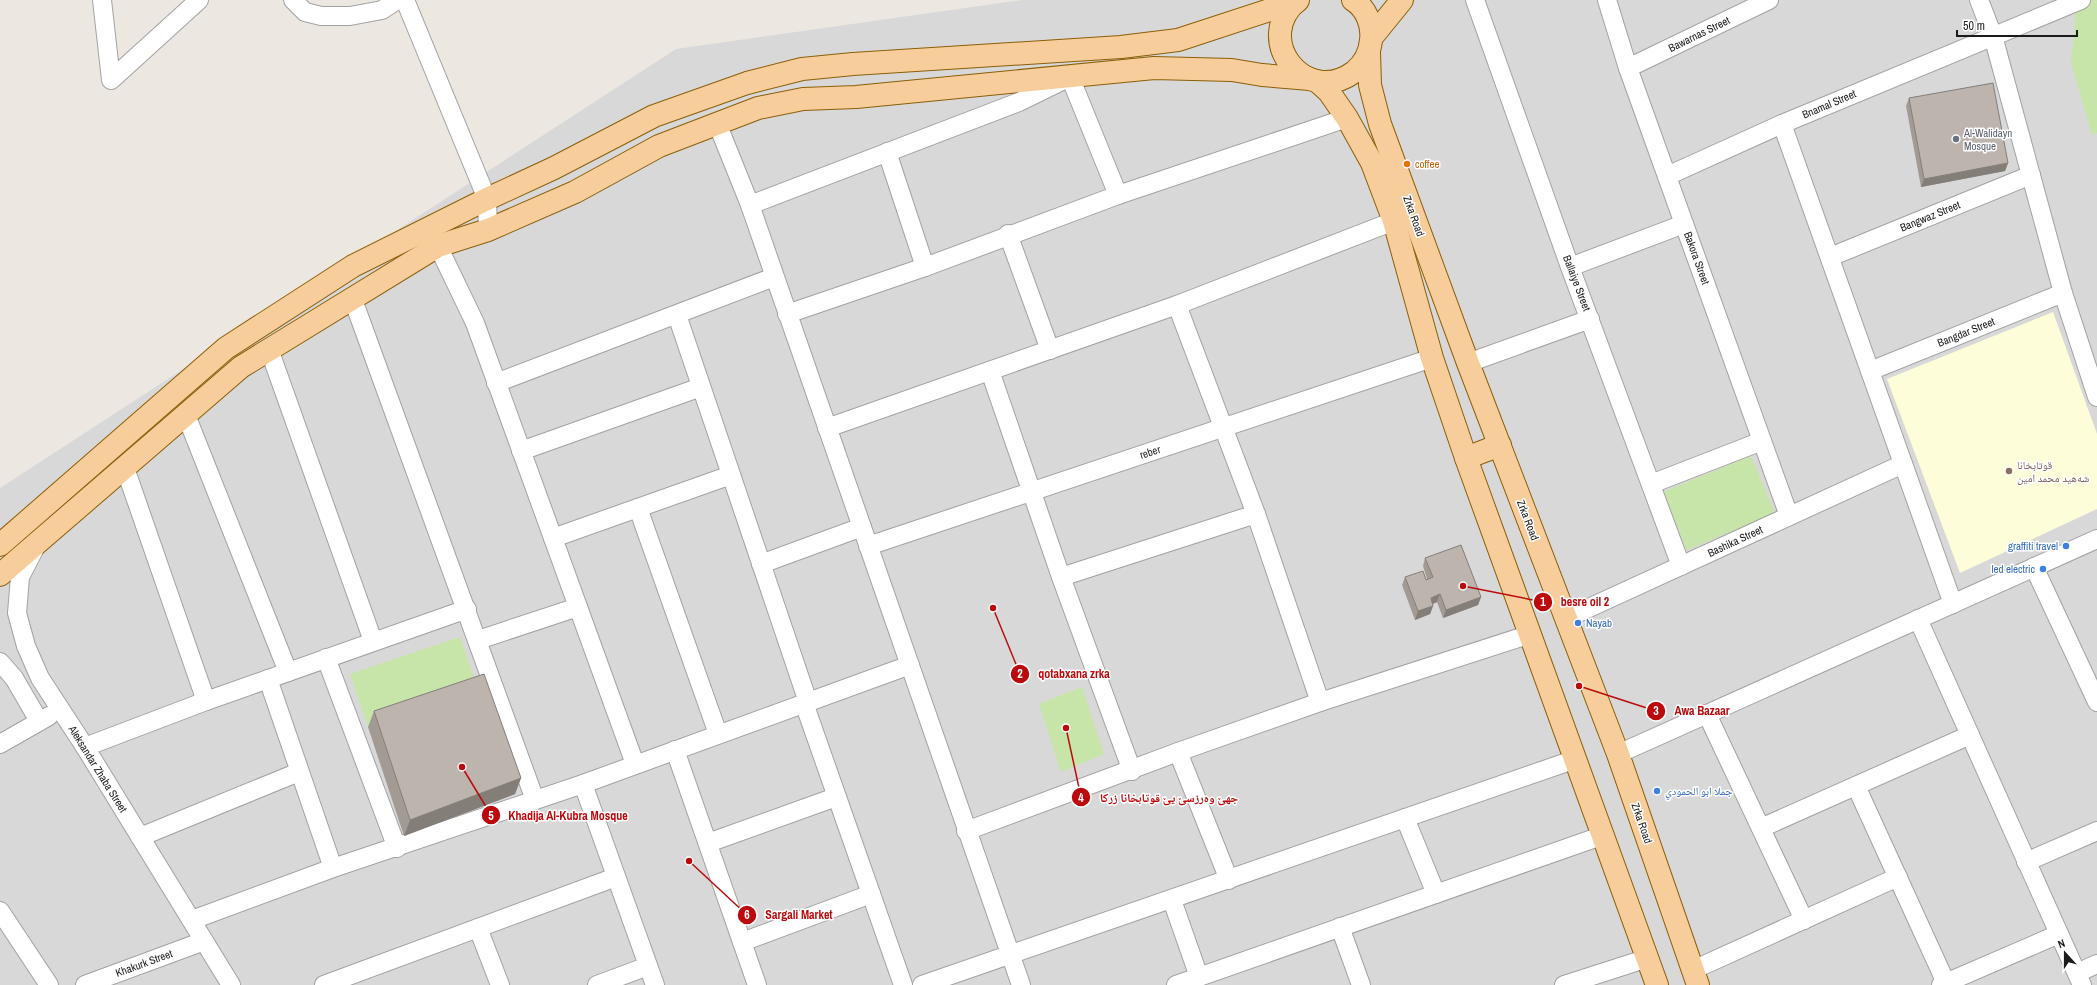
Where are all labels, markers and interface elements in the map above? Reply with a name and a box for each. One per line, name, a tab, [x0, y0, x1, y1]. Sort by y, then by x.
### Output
scale bar	[1957, 12, 2077, 38]
street label: Bawarnas Street	[1666, 13, 1732, 55]
text: 50 m	[1963, 18, 1985, 34]
street label: Bnamal Street	[1800, 86, 1858, 122]
place label: Al-Walidayn Mosque	[1963, 126, 2012, 153]
marker: Al-Walidayn Mosque	[1951, 134, 1961, 144]
place label: coffee	[1415, 157, 1439, 171]
marker: coffee	[1402, 159, 1412, 169]
street label: Zrka Road	[1400, 194, 1428, 238]
street label: Bangwaz Street	[1898, 197, 1963, 234]
street label: Bakora Street	[1681, 230, 1713, 287]
street label: Ballaiye Street	[1560, 253, 1594, 313]
street label: Bangdar Street	[1935, 314, 1997, 350]
street label: reber	[1138, 442, 1162, 462]
place label: قوتابخانا شەهید محمد امین	[2017, 458, 2089, 485]
marker: قوتابخانا شەهید محمد امین	[2004, 466, 2014, 476]
street label: Zrka Road	[1514, 498, 1542, 542]
street label: Bashika Street	[1705, 522, 1765, 560]
place label: graffiti travel	[2008, 539, 2058, 553]
marker: graffiti travel	[2061, 541, 2071, 551]
place label: led electric	[1991, 562, 2035, 576]
marker: led electric	[2038, 564, 2048, 574]
callout: besre oil 2	[1533, 590, 1618, 614]
text: 1	[1540, 594, 1546, 610]
text: besre oil 2	[1561, 594, 1610, 610]
place label: Nayab	[1586, 616, 1612, 630]
marker: Nayab	[1573, 618, 1583, 628]
callout: qotabxana zrka	[1010, 662, 1118, 686]
text: 2	[1017, 666, 1023, 682]
text: qotabxana zrka	[1038, 666, 1110, 682]
callout: Awa Bazaar	[1646, 699, 1737, 723]
text: 3	[1653, 703, 1659, 719]
text: Awa Bazaar	[1674, 703, 1730, 719]
street label: Aleksandar Zhaba Street	[65, 722, 131, 815]
place label: جملا ابو الحمودي	[1665, 784, 1732, 800]
callout: جھێ وەرزسێ یێ قوتابخانا زرکا	[1071, 785, 1246, 809]
marker: جملا ابو الحمودي	[1652, 786, 1662, 796]
text: 4	[1078, 790, 1084, 806]
text: جھێ وەرزسێ یێ قوتابخانا زرکا	[1100, 790, 1239, 806]
street label: Zrka Road	[1629, 801, 1655, 845]
callout: Khadija Al-Kubra Mosque	[481, 803, 636, 827]
text: 5	[488, 808, 494, 824]
text: Khadija Al-Kubra Mosque	[508, 808, 628, 824]
callout: Sargali Market	[737, 903, 840, 927]
text: 6	[744, 907, 750, 923]
text: Sargali Market	[765, 907, 833, 923]
north arrow	[2045, 933, 2085, 973]
text: N	[2056, 936, 2067, 951]
street label: Khakurk Street	[114, 946, 175, 980]

